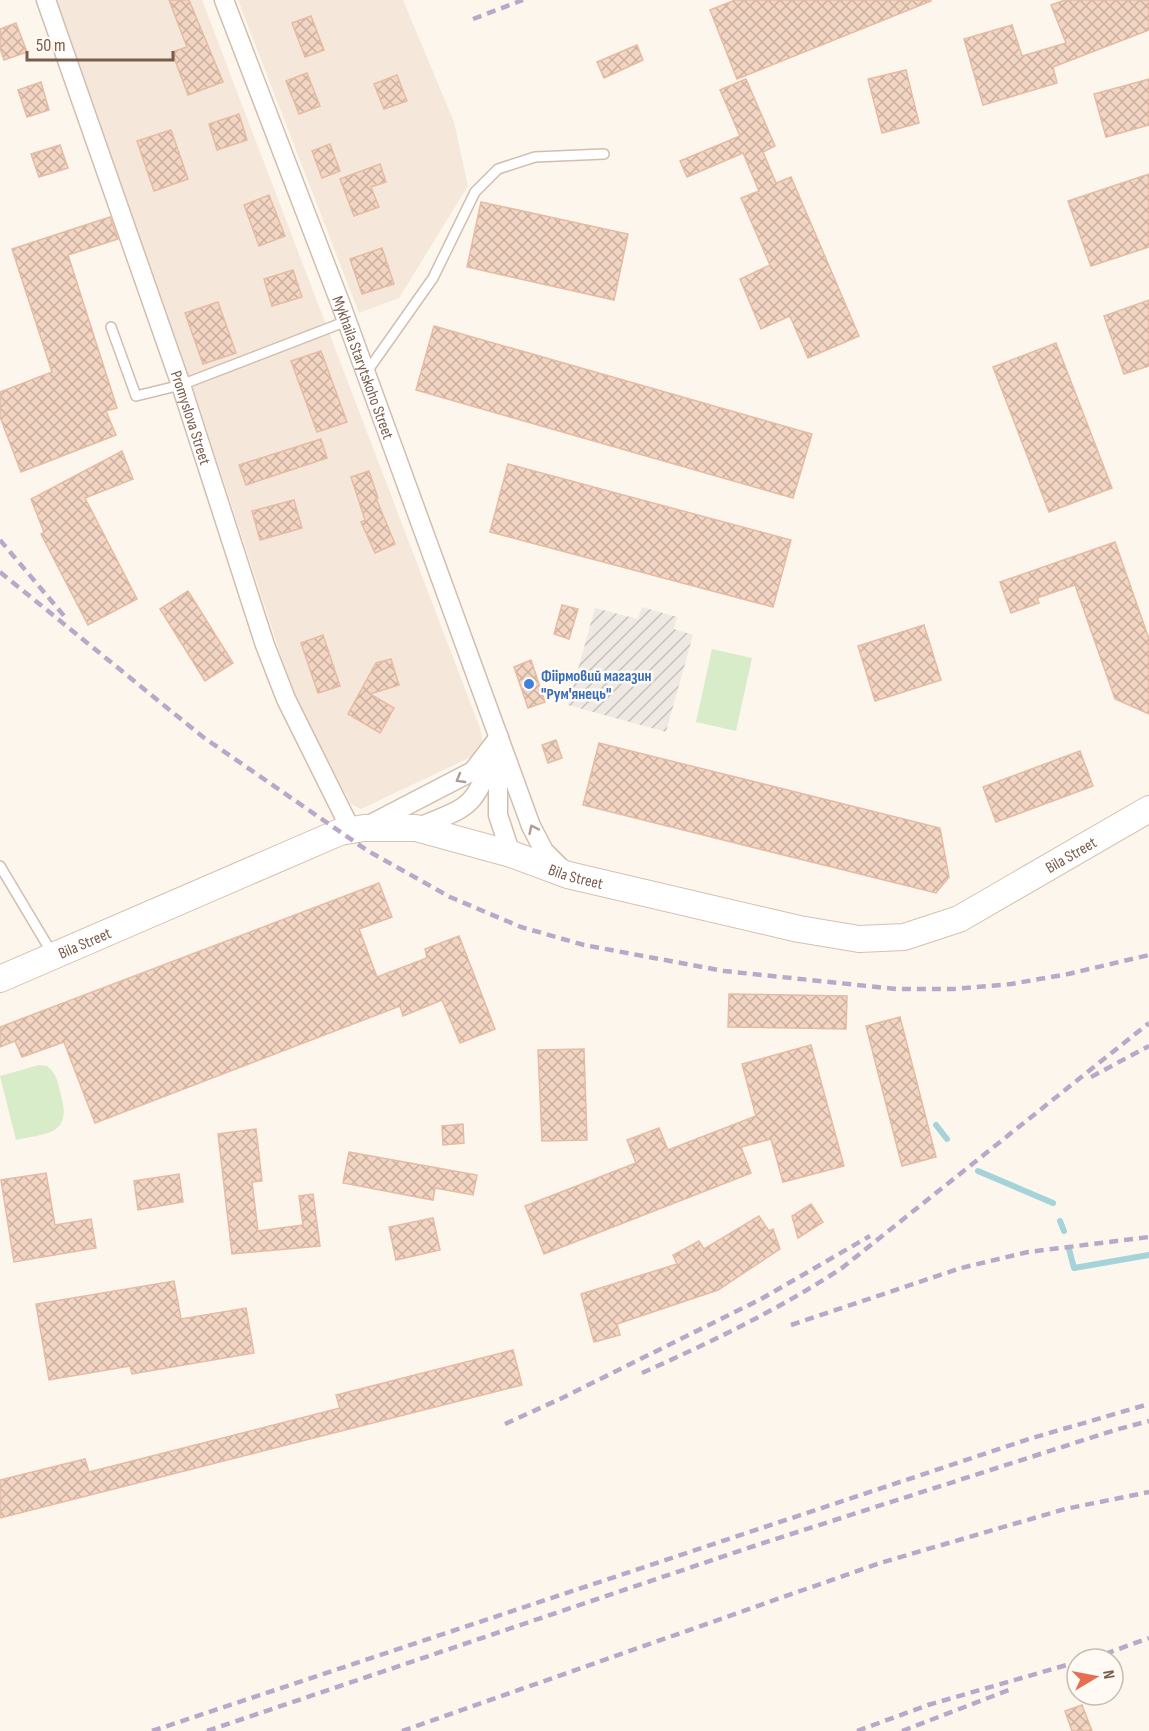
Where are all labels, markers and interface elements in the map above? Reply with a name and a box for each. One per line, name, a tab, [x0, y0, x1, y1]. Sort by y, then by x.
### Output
scale bar	[27, 24, 172, 62]
text: 50 m	[36, 35, 66, 56]
street label: Mykhaila Starytskoho Street	[327, 293, 397, 442]
street label: Promyslova Street	[166, 368, 214, 467]
place label: Фіірмовий магазин "Рум'янець"	[541, 667, 652, 704]
marker: Фіірмовий магазин "Рум'янець"	[522, 677, 536, 691]
one-way arrow	[456, 772, 466, 783]
one-way arrow	[528, 824, 540, 835]
street label: Bila Street	[1043, 833, 1100, 878]
street label: Bila Street	[546, 861, 605, 894]
street label: Bila Street	[56, 924, 114, 964]
north arrow	[1065, 1647, 1125, 1707]
text: N	[1098, 1669, 1118, 1681]

